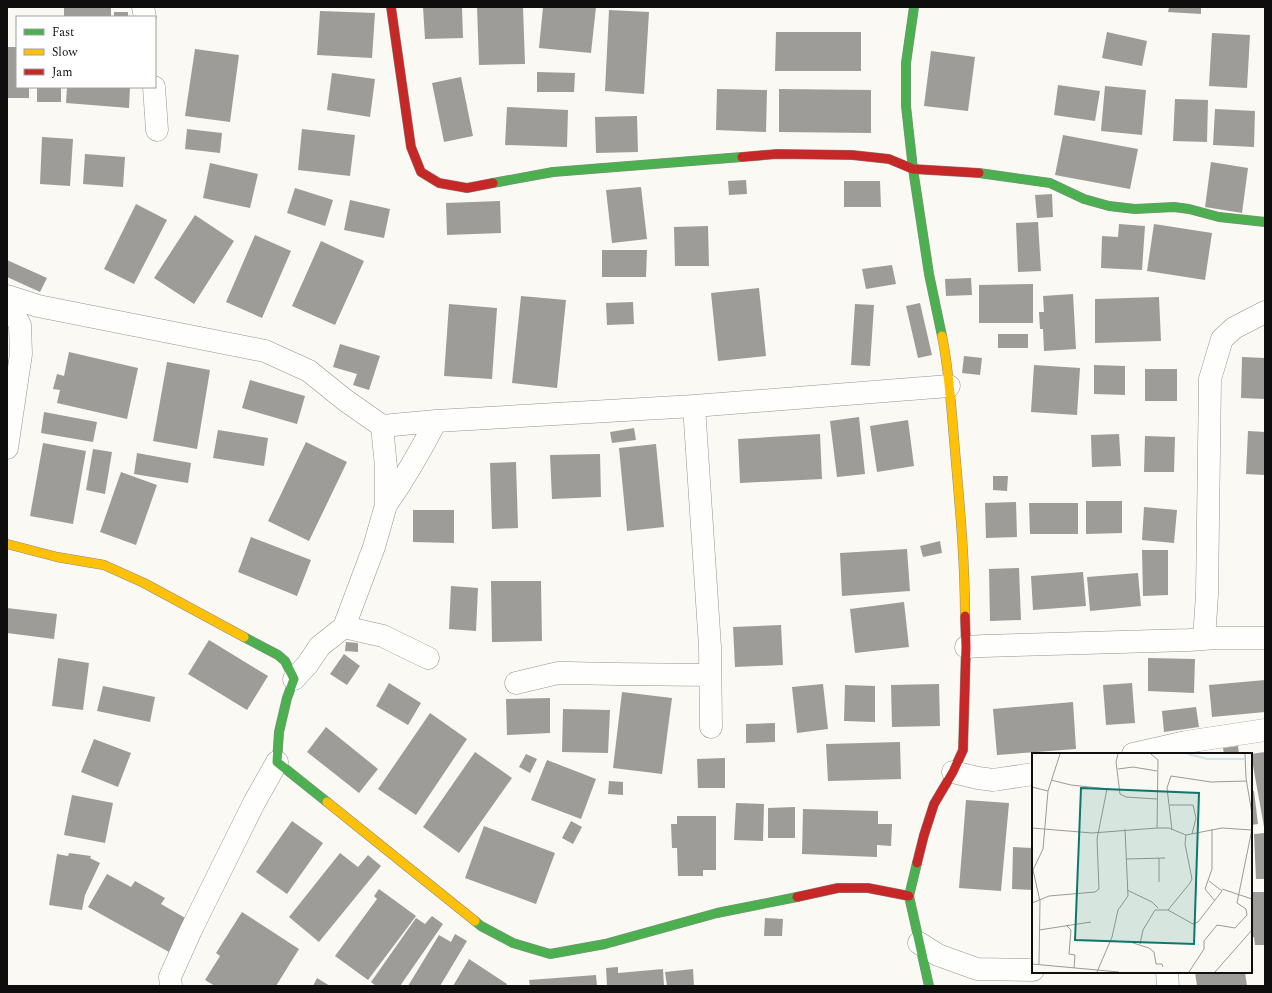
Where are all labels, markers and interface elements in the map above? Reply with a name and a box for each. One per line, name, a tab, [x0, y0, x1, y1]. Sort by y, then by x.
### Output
legend	[16, 16, 156, 88]
text: Fast	[52, 23, 74, 42]
text: Slow	[52, 43, 78, 62]
text: Jam	[52, 63, 73, 82]
inset map	[1032, 753, 1252, 973]

